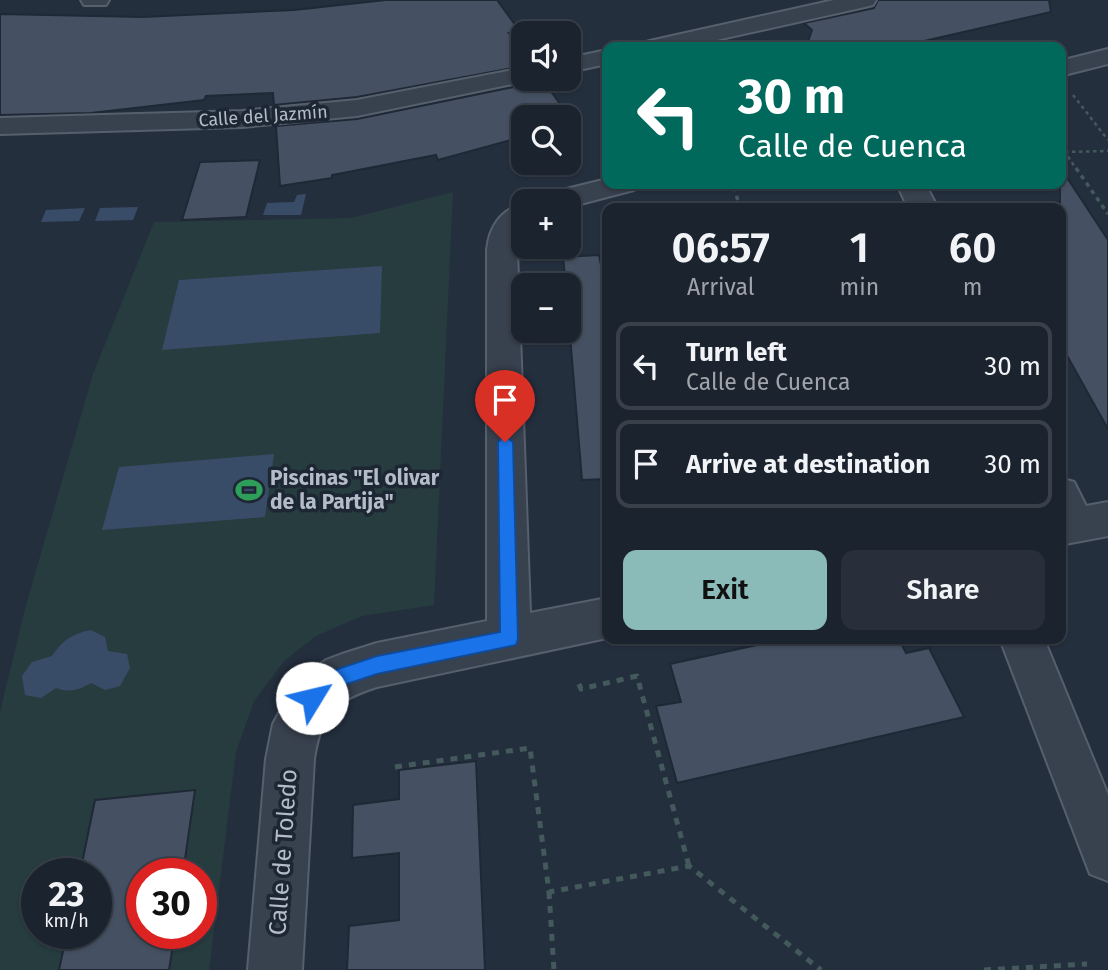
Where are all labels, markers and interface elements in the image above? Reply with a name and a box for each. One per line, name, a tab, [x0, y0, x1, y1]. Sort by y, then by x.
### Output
map controls	[511, 21, 581, 343]
button: sound	[511, 21, 581, 91]
text: 30 m	[738, 67, 845, 126]
icon: left	[623, 70, 714, 161]
street label: Calle del Jazmín	[198, 101, 328, 131]
button: search	[511, 105, 581, 175]
text: Calle de Cuenca	[738, 127, 967, 165]
button: +	[511, 189, 581, 259]
text: 06:57	[672, 223, 770, 273]
text: 1	[850, 223, 869, 273]
text: 60	[949, 223, 996, 273]
button: −	[511, 273, 581, 343]
text: Arrival	[687, 273, 754, 301]
text: min	[840, 273, 879, 301]
text: m	[963, 273, 982, 301]
text: Turn left	[686, 337, 787, 368]
icon: left	[627, 347, 665, 385]
text: 30 m	[984, 351, 1041, 382]
text: Calle de Cuenca	[686, 368, 850, 396]
pin	[475, 370, 535, 442]
icon: arrive	[486, 381, 524, 419]
icon: arrive	[627, 445, 665, 483]
text: Arrive at destination	[686, 449, 930, 480]
text: 30 m	[984, 449, 1041, 480]
place label: Piscinas "El olivar de la Partija"	[270, 465, 440, 515]
sports icon: Piscinas "El olivar de la Partija"	[234, 475, 264, 505]
button: Exit	[623, 550, 827, 630]
button: Share	[841, 550, 1045, 630]
position arrow	[275, 661, 349, 735]
street label: Calle de Toledo	[263, 768, 303, 936]
speed limit sign: 30	[126, 858, 217, 949]
text: 23	[48, 873, 85, 915]
text: km/h	[44, 910, 89, 932]

